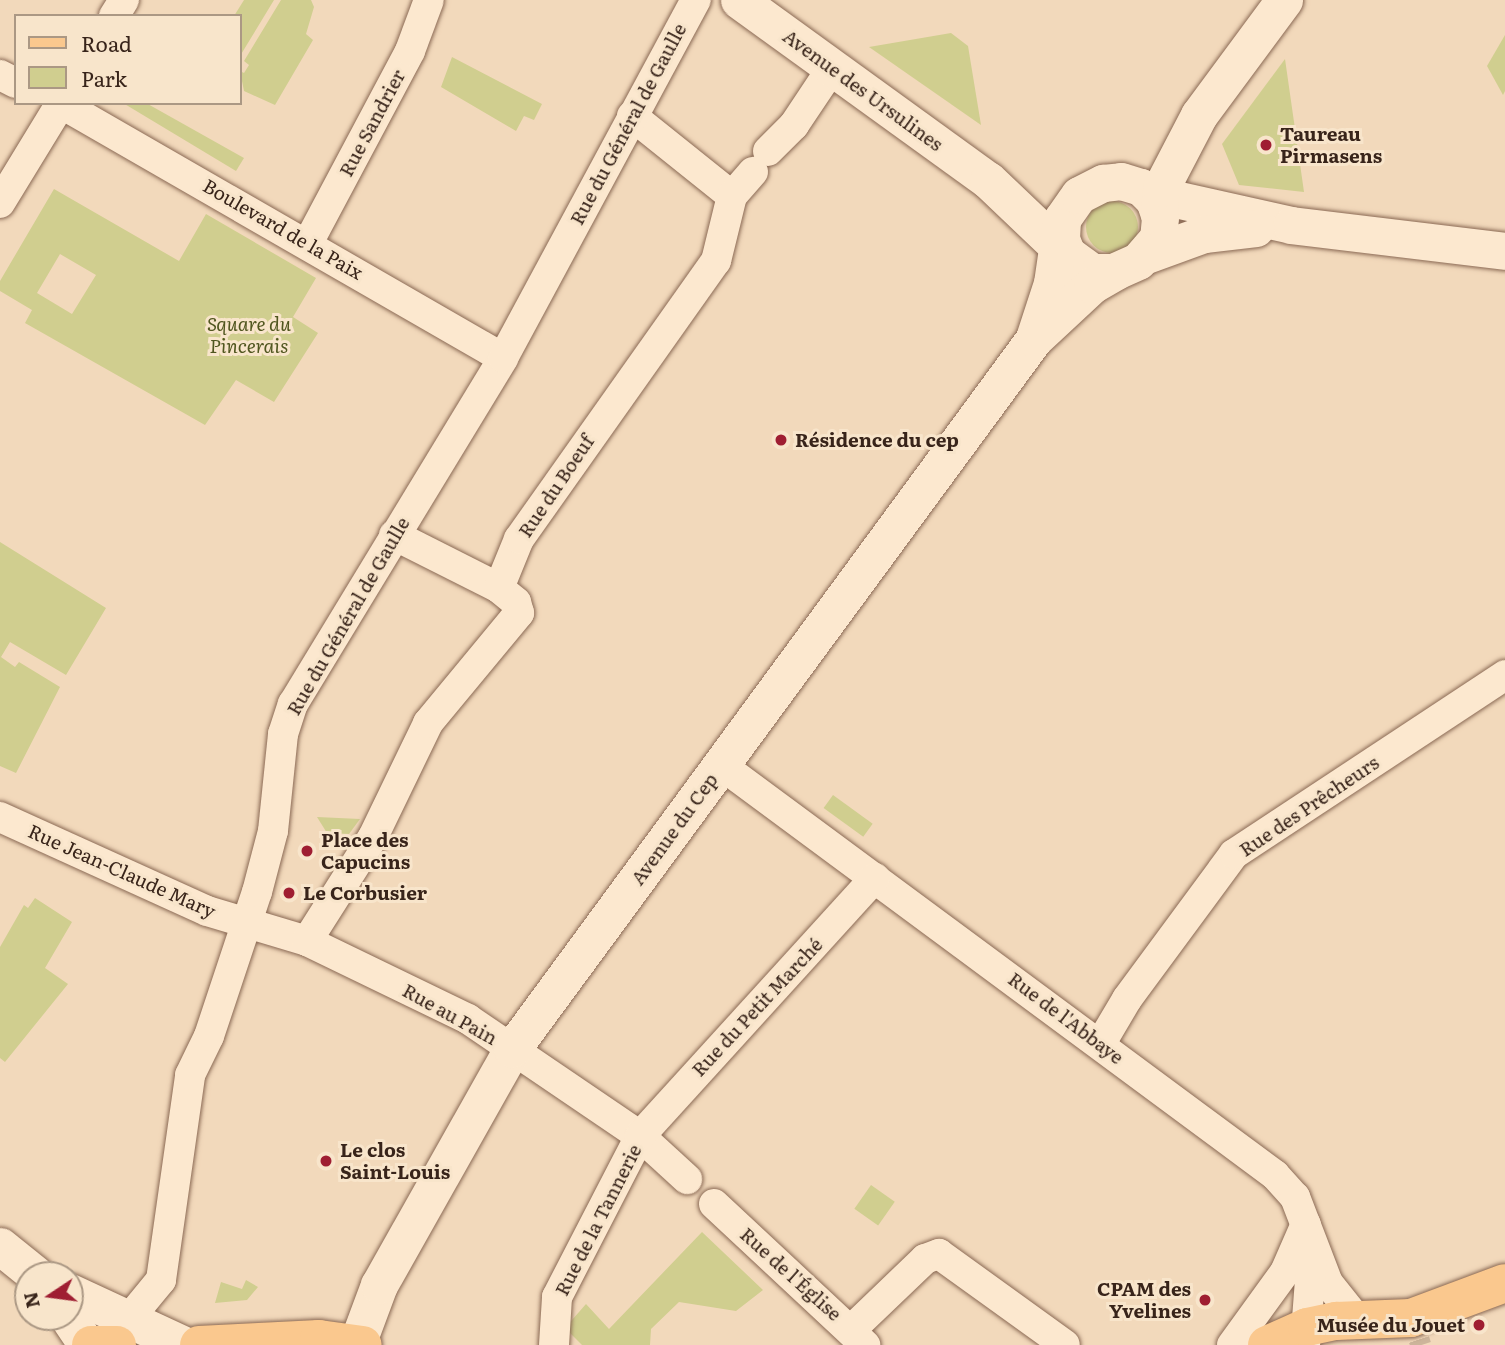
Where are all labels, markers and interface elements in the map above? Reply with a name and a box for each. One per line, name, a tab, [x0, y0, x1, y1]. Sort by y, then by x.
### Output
legend	[14, 14, 242, 105]
street label: Rue du Général de Gaulle	[565, 19, 691, 229]
street label: Avenue des Ursulines	[779, 24, 947, 156]
text: Road	[81, 27, 132, 58]
text: Park	[81, 62, 127, 93]
street label: Rue Sandrier	[334, 66, 410, 180]
place label: Taureau Pirmasens	[1280, 123, 1382, 167]
marker: Taureau Pirmasens	[1258, 137, 1274, 153]
street label: Boulevard de la Paix	[199, 174, 367, 284]
park label: Square du Pincerais	[207, 313, 291, 357]
place label: Résidence du cep	[795, 429, 959, 451]
street label: Rue du Boeuf	[513, 430, 599, 542]
marker: Résidence du cep	[773, 432, 789, 448]
street label: Rue du Général de Gaulle	[282, 513, 414, 719]
street label: Rue des Prêcheurs	[1235, 751, 1383, 861]
street label: Avenue du Cep	[626, 769, 722, 889]
street label: Rue Jean-Claude Mary	[25, 819, 219, 923]
place label: Place des Capucins	[321, 829, 410, 873]
marker: Place des Capucins	[299, 843, 315, 859]
place label: Le Corbusier	[303, 882, 427, 904]
marker: Le Corbusier	[281, 885, 297, 901]
street label: Rue du Petit Marché	[687, 933, 827, 1081]
street label: Rue de l'Abbaye	[1004, 967, 1128, 1069]
street label: Rue au Pain	[399, 979, 501, 1049]
place label: Le clos Saint-Louis	[340, 1139, 450, 1183]
street label: Rue de la Tannerie	[550, 1141, 646, 1299]
marker: Le clos Saint-Louis	[318, 1153, 334, 1169]
street label: Rue de l'Église	[736, 1223, 846, 1325]
north arrow	[14, 1261, 84, 1331]
place label: CPAM des Yvelines	[1097, 1278, 1191, 1322]
text: N	[15, 1289, 46, 1311]
marker: CPAM des Yvelines	[1197, 1292, 1213, 1308]
place label: Musée du Jouet	[1317, 1314, 1465, 1336]
marker: Musée du Jouet	[1471, 1317, 1487, 1333]

